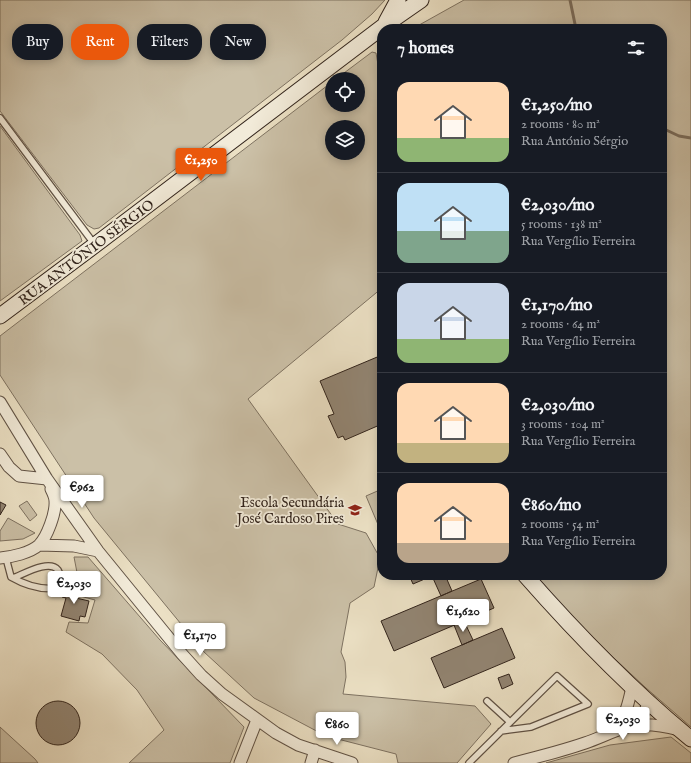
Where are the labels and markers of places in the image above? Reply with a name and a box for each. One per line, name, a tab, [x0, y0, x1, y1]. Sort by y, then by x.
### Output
pin: €1,250	[168, 148, 234, 182]
pin: €962	[58, 475, 106, 509]
place label: Escola Secundária José Cardoso Pires	[235, 494, 345, 528]
school or university icon: Escola Secundária José Cardoso Pires	[347, 502, 363, 518]
pin: €2,030	[41, 571, 107, 605]
pin: €1,620	[430, 599, 496, 633]
pin: €1,170	[167, 623, 233, 657]
pin: €2,030	[590, 707, 656, 741]
pin: €860	[313, 712, 361, 746]

